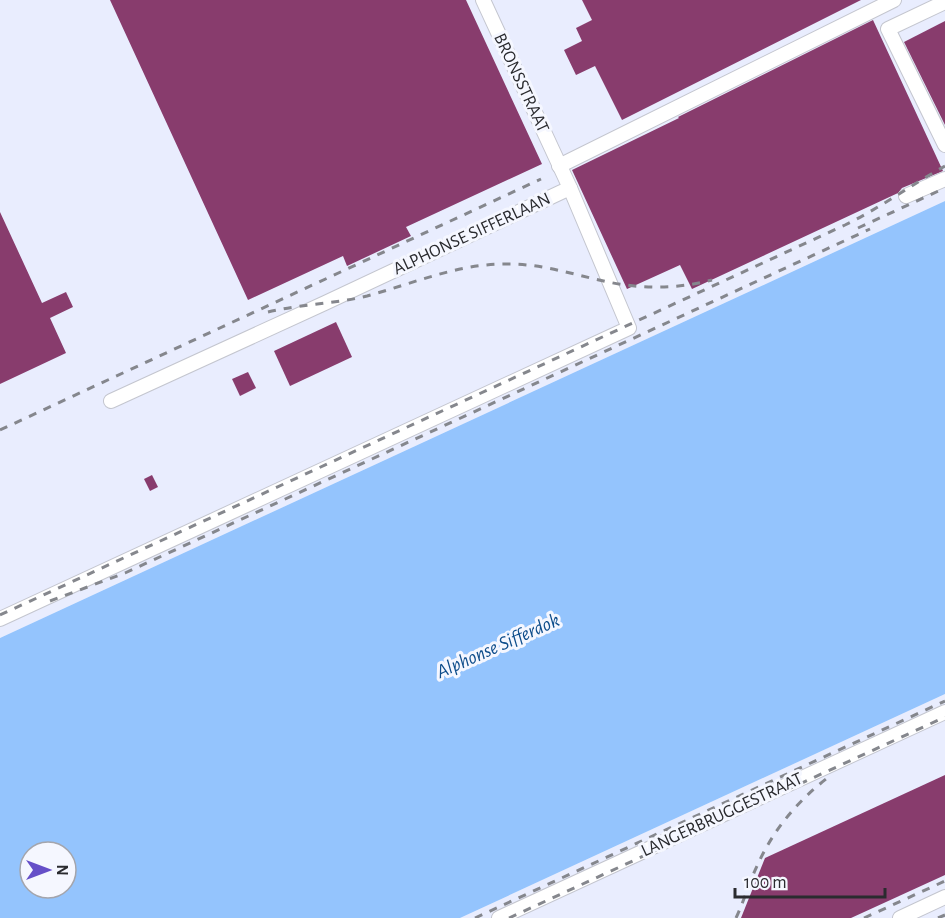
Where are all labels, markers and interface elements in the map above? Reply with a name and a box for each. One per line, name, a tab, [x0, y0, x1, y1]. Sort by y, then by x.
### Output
street label: BRONSSTRAAT	[490, 31, 552, 136]
street label: ALPHONSE SIFFERLAAN	[391, 190, 553, 278]
water label: Alphonse Sifferdok	[432, 610, 563, 682]
street label: LANGERBRUGGESTRAAT	[639, 770, 806, 860]
north arrow	[18, 840, 78, 900]
scale bar	[735, 861, 885, 899]
text: N	[54, 864, 70, 876]
text: 100 m	[744, 874, 787, 892]

